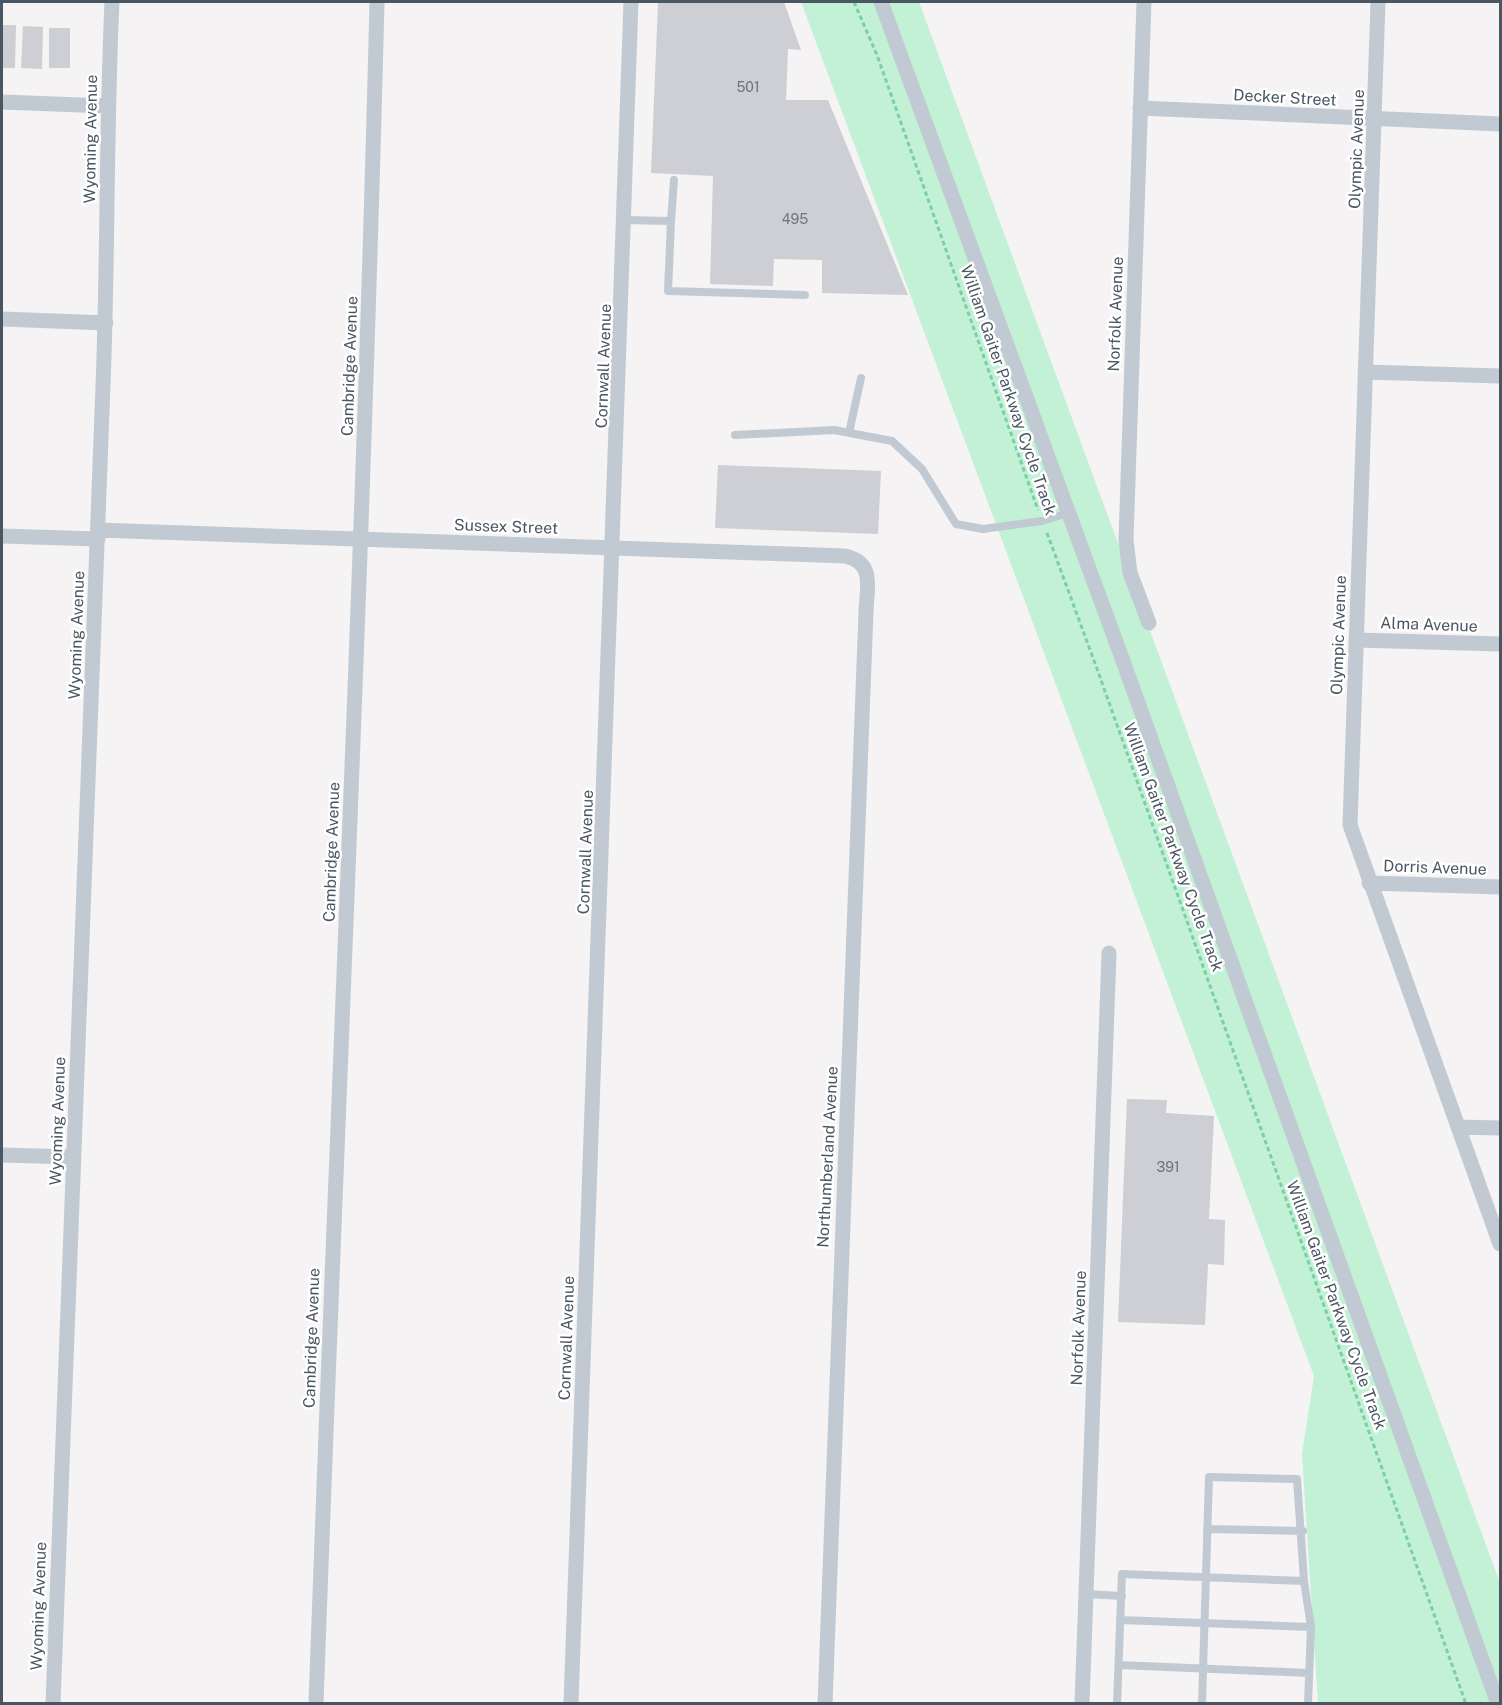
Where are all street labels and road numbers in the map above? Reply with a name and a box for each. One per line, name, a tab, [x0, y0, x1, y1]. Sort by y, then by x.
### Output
street label: Wyoming Avenue	[80, 75, 101, 203]
street label: Decker Street	[1233, 85, 1337, 110]
street label: Olympic Avenue	[1345, 89, 1368, 209]
street label: Norfolk Avenue	[1104, 256, 1127, 372]
street label: William Gaiter Parkway Cycle Track	[957, 263, 1060, 518]
street label: Cambridge Avenue	[338, 296, 361, 436]
street label: Cornwall Avenue	[592, 303, 615, 429]
street label: Sussex Street	[454, 515, 558, 538]
street label: Wyoming Avenue	[65, 570, 88, 700]
street label: Olympic Avenue	[1327, 575, 1350, 695]
street label: Alma Avenue	[1380, 613, 1478, 636]
street label: William Gaiter Parkway Cycle Track	[1120, 720, 1227, 974]
street label: Cambridge Avenue	[320, 782, 343, 922]
street label: Cornwall Avenue	[574, 789, 597, 915]
street label: Dorris Avenue	[1383, 856, 1487, 879]
street label: Wyoming Avenue	[46, 1056, 69, 1186]
street label: Northumberland Avenue	[813, 1066, 842, 1248]
street label: William Gaiter Parkway Cycle Track	[1283, 1178, 1390, 1432]
street label: Cambridge Avenue	[300, 1268, 323, 1408]
street label: Norfolk Avenue	[1067, 1270, 1090, 1386]
street label: Cornwall Avenue	[555, 1275, 578, 1401]
street label: Wyoming Avenue	[27, 1541, 50, 1671]

